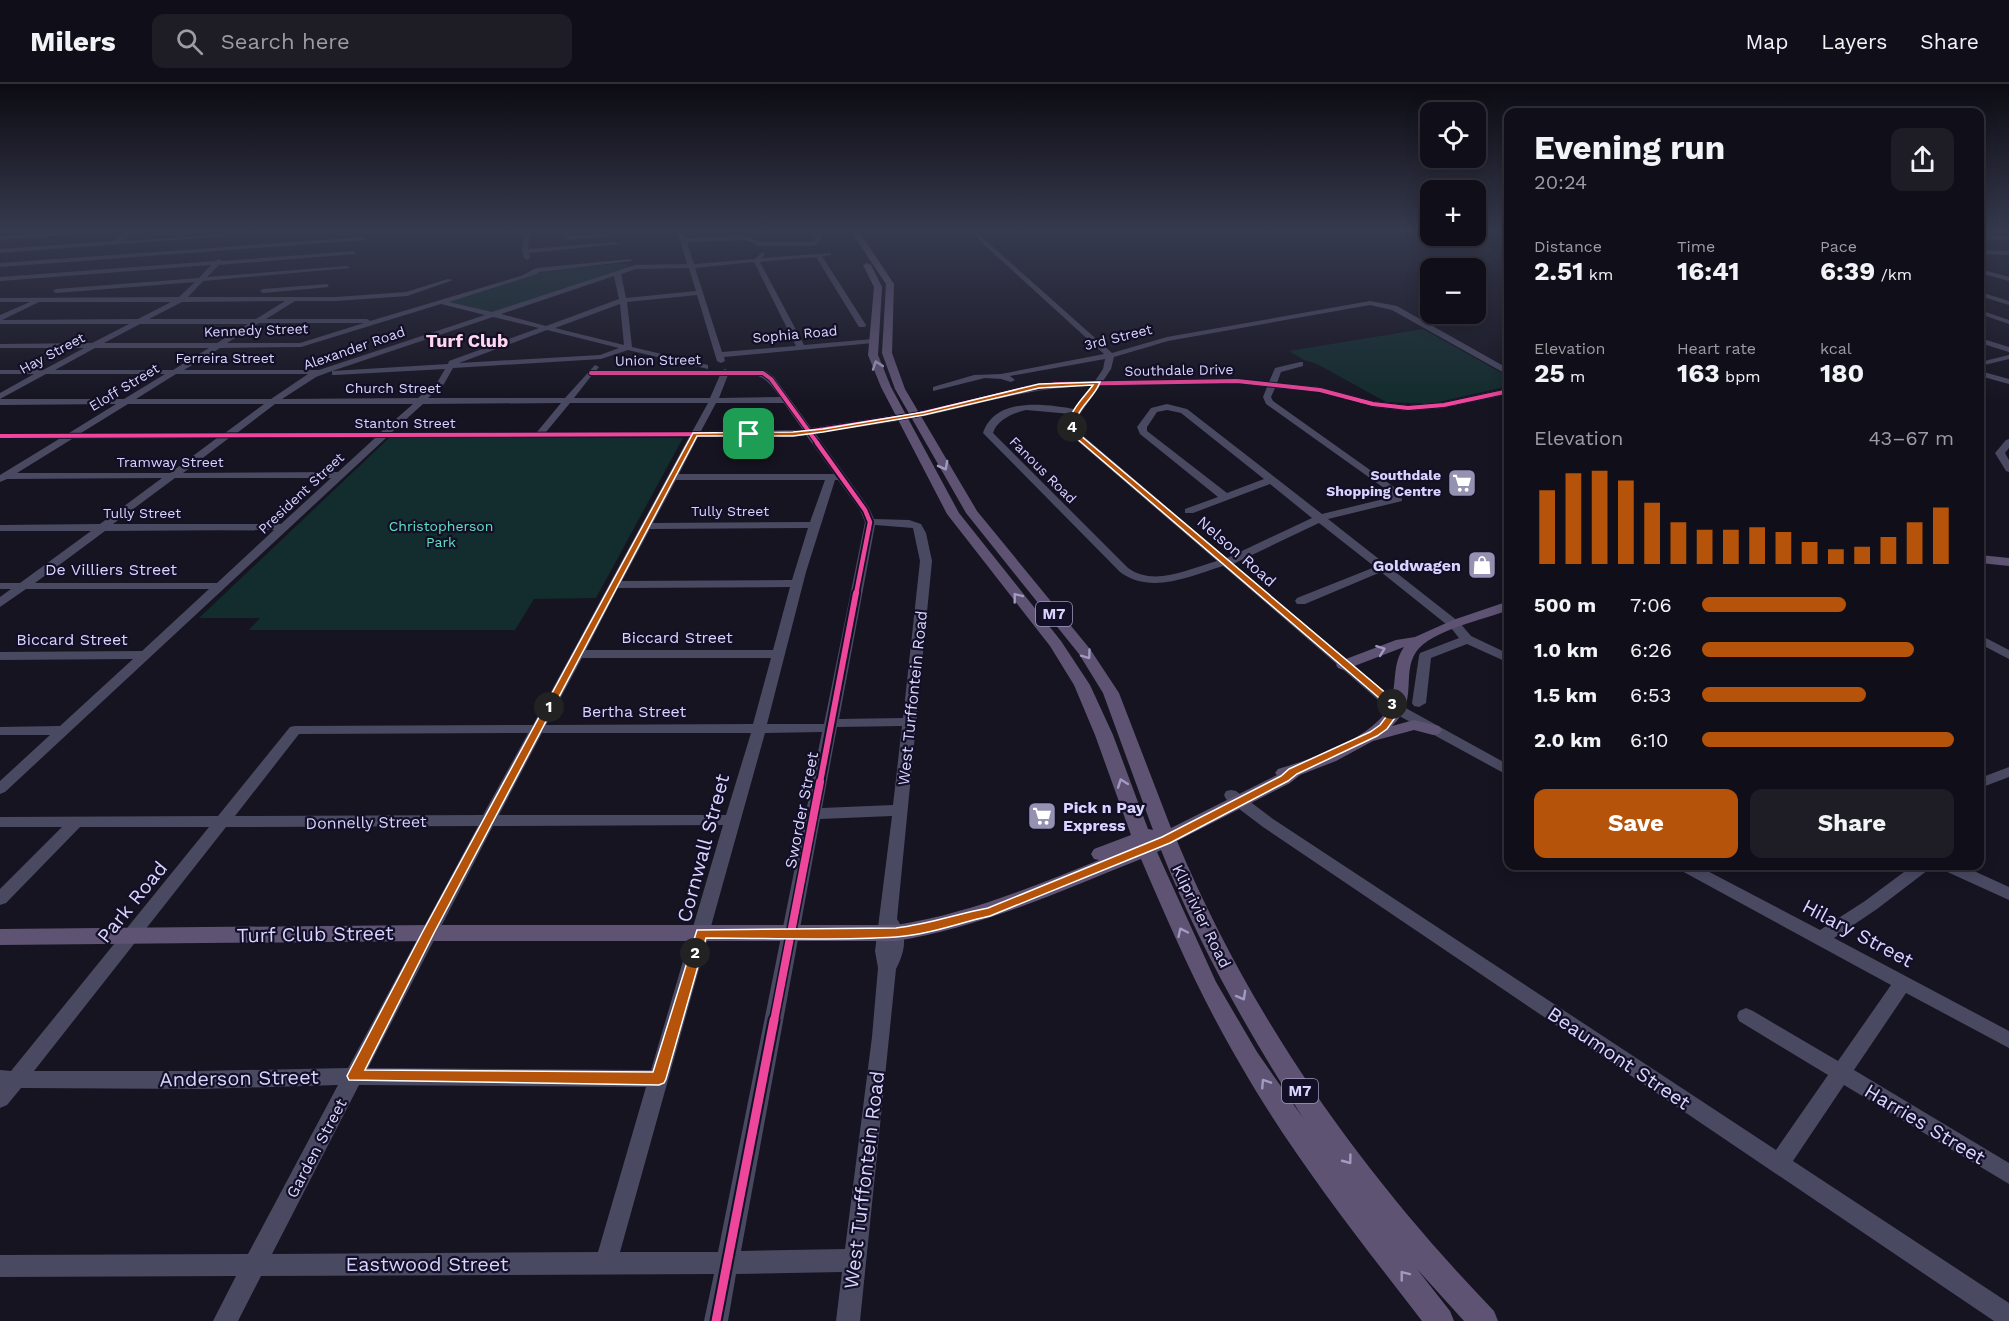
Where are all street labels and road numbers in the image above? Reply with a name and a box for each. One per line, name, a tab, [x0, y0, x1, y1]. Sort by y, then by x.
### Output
street label: Kennedy Street	[203, 320, 309, 340]
street label: 3rd Street	[1082, 321, 1154, 353]
street label: Sophia Road	[752, 322, 838, 346]
street label: Alexander Road	[301, 323, 407, 373]
street label: Hay Street	[17, 329, 87, 377]
street label: Ferreira Street	[176, 350, 275, 366]
street label: Union Street	[615, 351, 701, 369]
street label: Eloff Street	[86, 360, 162, 414]
street label: Southdale Drive	[1124, 361, 1234, 379]
street label: Church Street	[345, 380, 441, 396]
street label: Stanton Street	[354, 415, 456, 431]
street label: Fanous Road	[1006, 433, 1080, 507]
street label: President Street	[255, 449, 347, 537]
street label: Tramway Street	[116, 454, 224, 470]
street label: Tully Street	[691, 503, 769, 519]
street label: Tully Street	[103, 505, 181, 521]
street label: Nelson Road	[1193, 512, 1280, 591]
street label: De Villiers Street	[45, 560, 177, 579]
road number: M7	[1036, 602, 1072, 626]
street label: West Turffontein Road	[894, 610, 931, 786]
street label: Biccard Street	[621, 628, 733, 647]
street label: Biccard Street	[16, 630, 128, 649]
street label: Bertha Street	[582, 702, 687, 721]
street label: Sworder Street	[781, 750, 822, 870]
street label: Cornwall Street	[672, 771, 734, 925]
street label: Donnelly Street	[305, 812, 427, 833]
street label: Park Road	[92, 856, 172, 948]
street label: Kliprivier Road	[1168, 861, 1235, 971]
street label: Hilary Street	[1798, 894, 1918, 973]
street label: Turf Club Street	[236, 921, 394, 947]
street label: Beaumont Street	[1543, 1001, 1695, 1115]
street label: Anderson Street	[159, 1065, 319, 1091]
street label: West Turffontein Road	[839, 1070, 889, 1290]
road number: M7	[1282, 1079, 1318, 1103]
street label: Harries Street	[1860, 1079, 1990, 1170]
street label: Garden Street	[282, 1095, 351, 1201]
street label: Eastwood Street	[346, 1252, 509, 1276]

